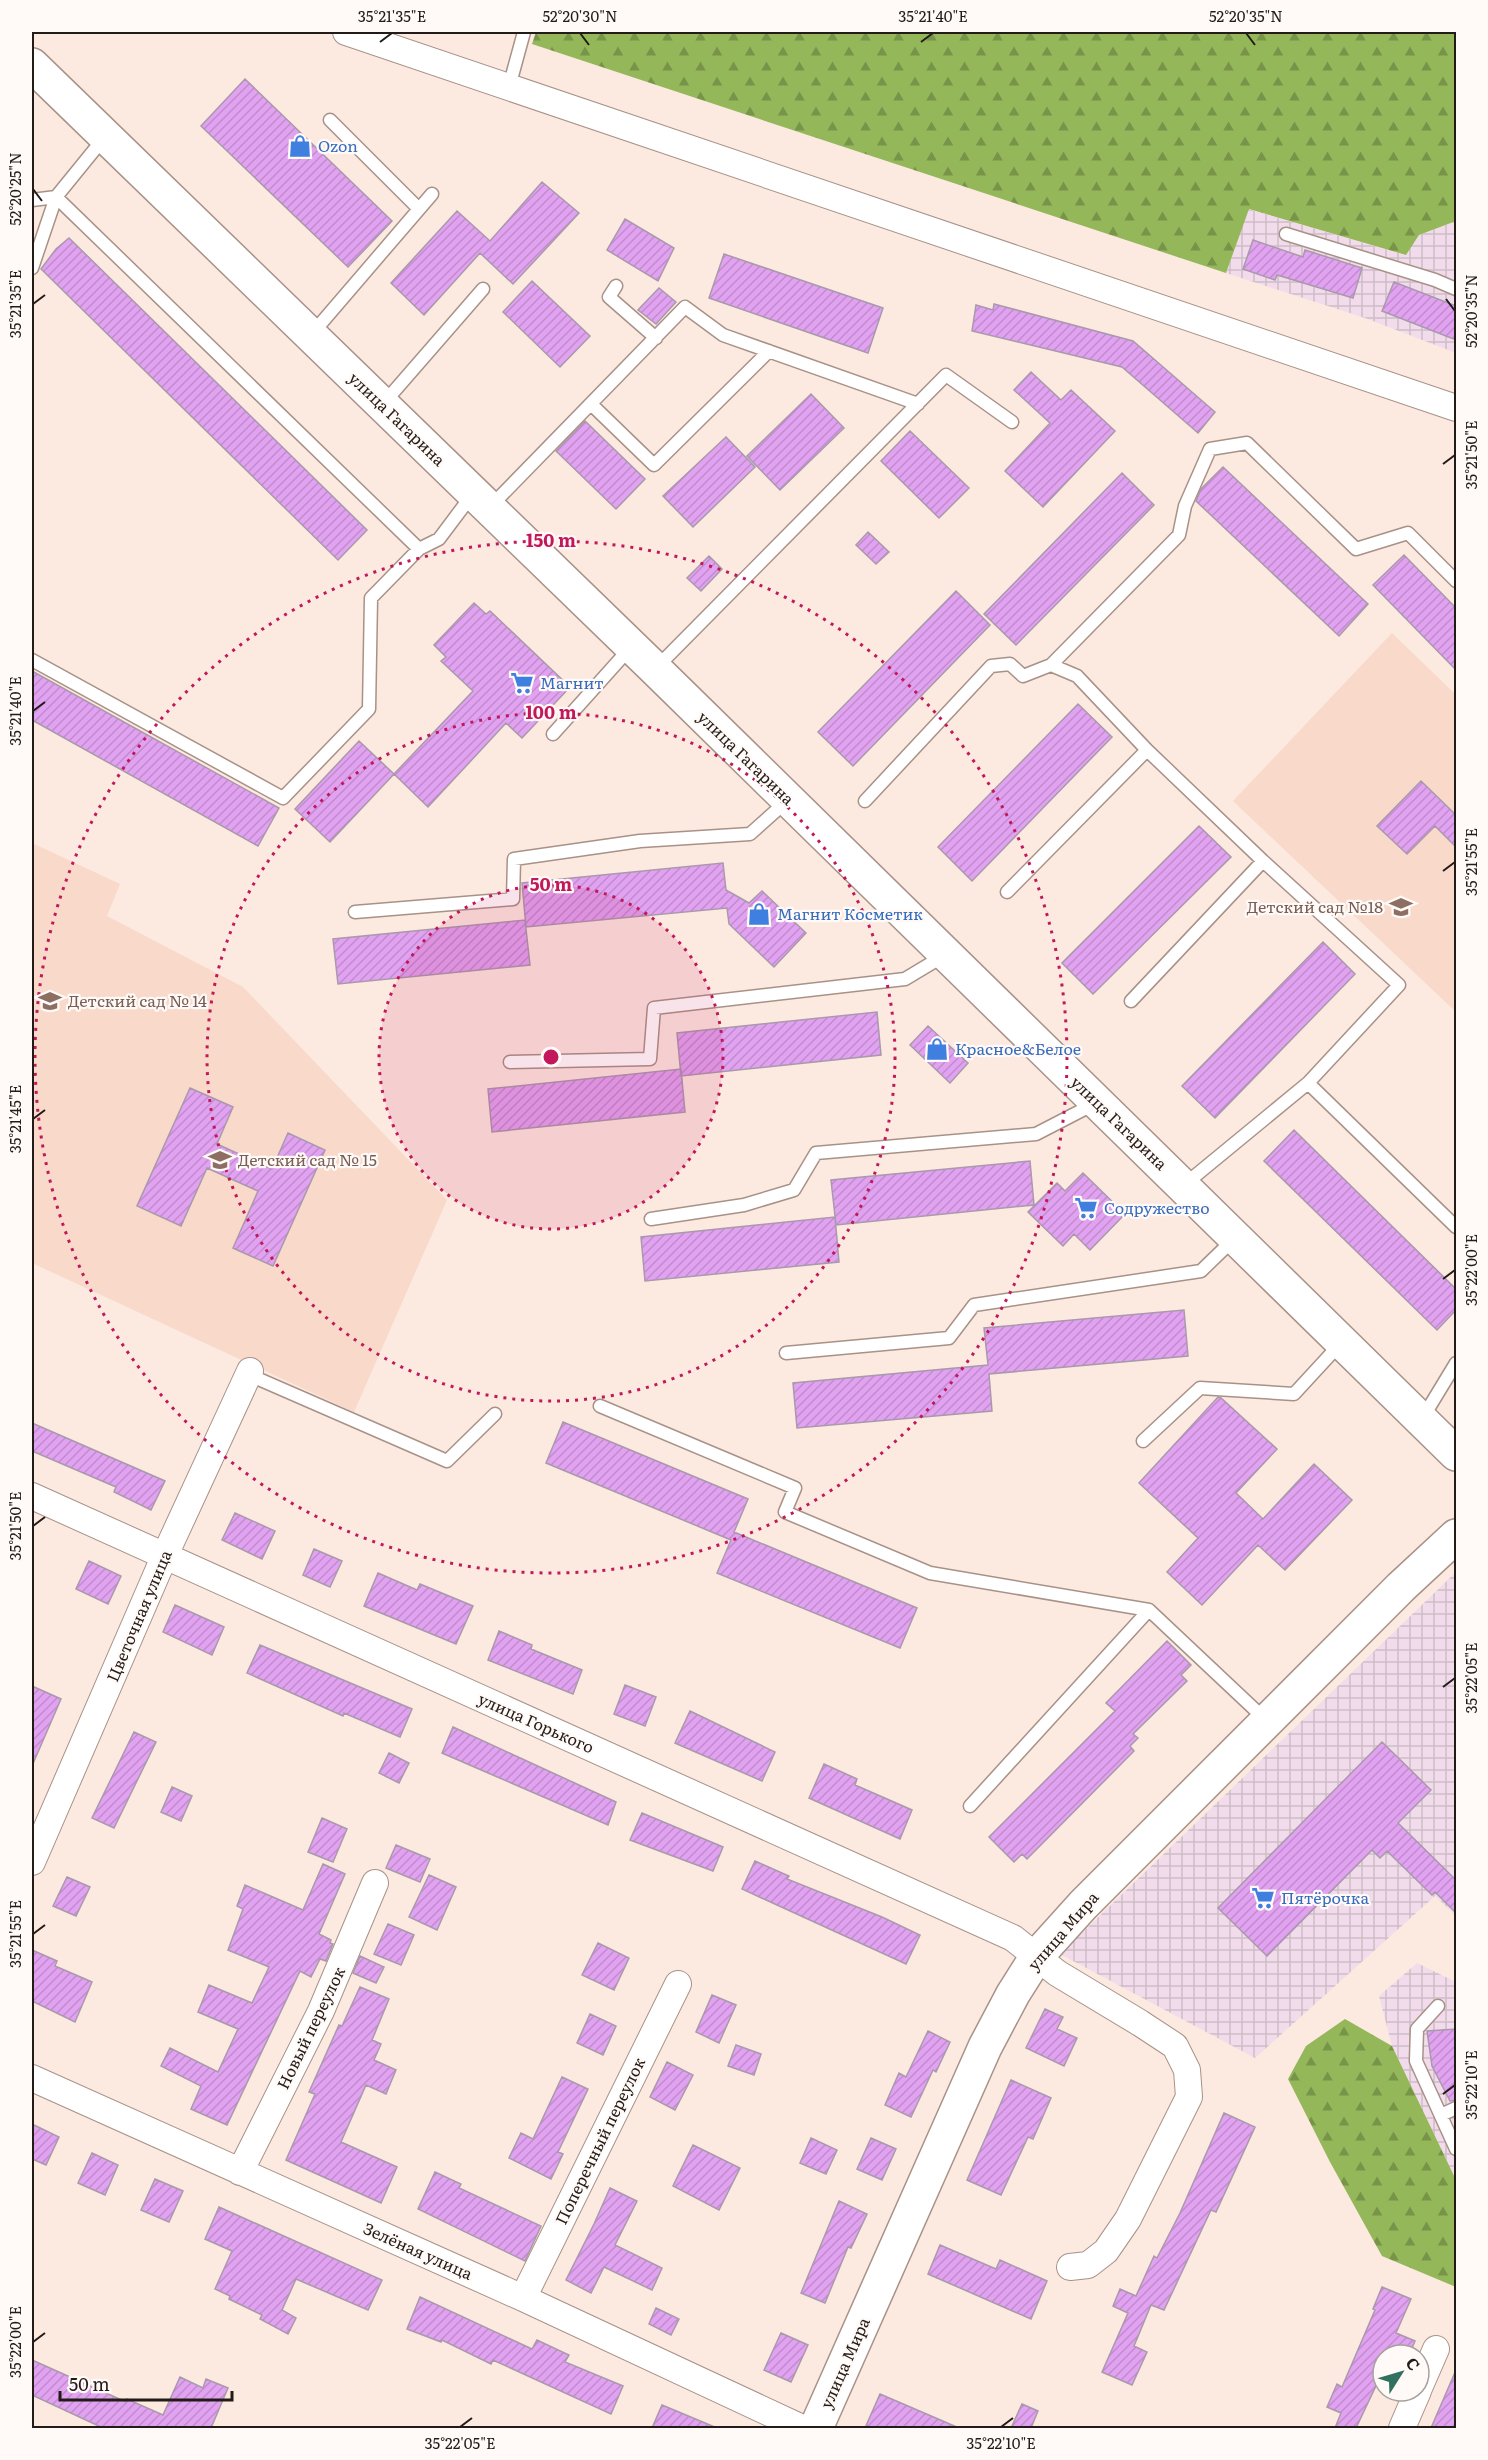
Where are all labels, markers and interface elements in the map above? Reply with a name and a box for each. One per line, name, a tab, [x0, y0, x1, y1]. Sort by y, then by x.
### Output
text: 35°21'35"E	[358, 4, 426, 27]
text: 52°20'30"N	[543, 4, 617, 27]
text: 35°21'40"E	[898, 4, 968, 27]
text: 52°20'35"N	[1209, 4, 1283, 27]
shop icon: Ozon	[287, 133, 313, 159]
place label: Ozon	[318, 133, 358, 157]
text: 52°20'25"N	[3, 152, 26, 226]
text: 35°21'35"E	[3, 270, 26, 338]
text: 52°20'35"N	[1459, 274, 1482, 348]
street label: улица Гагарина	[344, 366, 452, 471]
text: 35°21'50"E	[1459, 420, 1482, 490]
text: 150 m	[526, 526, 576, 553]
supermarket icon: Магнит	[509, 670, 535, 696]
place label: Магнит	[540, 670, 604, 694]
text: 35°21'40"E	[3, 676, 26, 746]
text: 100 m	[525, 698, 577, 725]
street label: улица Гагарина	[693, 705, 801, 810]
text: 35°21'55"E	[1459, 828, 1482, 896]
text: 50 m	[530, 870, 572, 897]
place label: Детский сад №18	[1247, 894, 1383, 918]
school or university icon: Детский сад №18	[1388, 894, 1414, 920]
shop icon: Магнит Косметик	[746, 901, 772, 927]
place label: Магнит Косметик	[777, 901, 923, 925]
school or university icon: Детский сад № 14	[37, 988, 63, 1014]
place label: Детский сад № 14	[68, 988, 207, 1012]
shop icon: Красное&Белое	[924, 1036, 950, 1062]
place label: Красное&Белое	[955, 1036, 1081, 1060]
centre of rings	[541, 1047, 561, 1067]
street label: улица Гагарина	[1066, 1070, 1174, 1175]
text: 35°21'45"E	[3, 1085, 26, 1153]
school or university icon: Детский сад № 15	[207, 1147, 233, 1173]
place label: Детский сад № 15	[238, 1147, 377, 1171]
supermarket icon: Содружество	[1073, 1195, 1099, 1221]
place label: Содружество	[1104, 1195, 1210, 1219]
text: 35°22'00"E	[1459, 1234, 1482, 1306]
text: 35°21'50"E	[3, 1491, 26, 1561]
street label: Цветочная улица	[99, 1546, 177, 1685]
text: 35°22'05"E	[1459, 1643, 1482, 1713]
street label: улица Горького	[475, 1686, 598, 1758]
street label: улица Мира	[1021, 1885, 1104, 1975]
supermarket icon: Пятёрочка	[1250, 1885, 1276, 1911]
place label: Пятёрочка	[1281, 1885, 1369, 1909]
text: 35°21'55"E	[3, 1900, 26, 1968]
street label: Новый переулок	[270, 1962, 350, 2093]
text: 35°22'10"E	[1459, 2050, 1482, 2120]
street label: Поперечный переулок	[548, 2053, 650, 2228]
street label: Зелёная улица	[360, 2215, 477, 2285]
text: 35°22'00"E	[3, 2306, 26, 2378]
street label: улица Мира	[813, 2313, 875, 2412]
north arrow	[1371, 2343, 1431, 2403]
text: С	[1401, 2352, 1427, 2375]
scale bar	[60, 2364, 232, 2402]
text: 50 m	[69, 2370, 110, 2397]
text: 35°22'05"E	[425, 2431, 495, 2454]
text: 35°22'10"E	[966, 2431, 1036, 2454]

